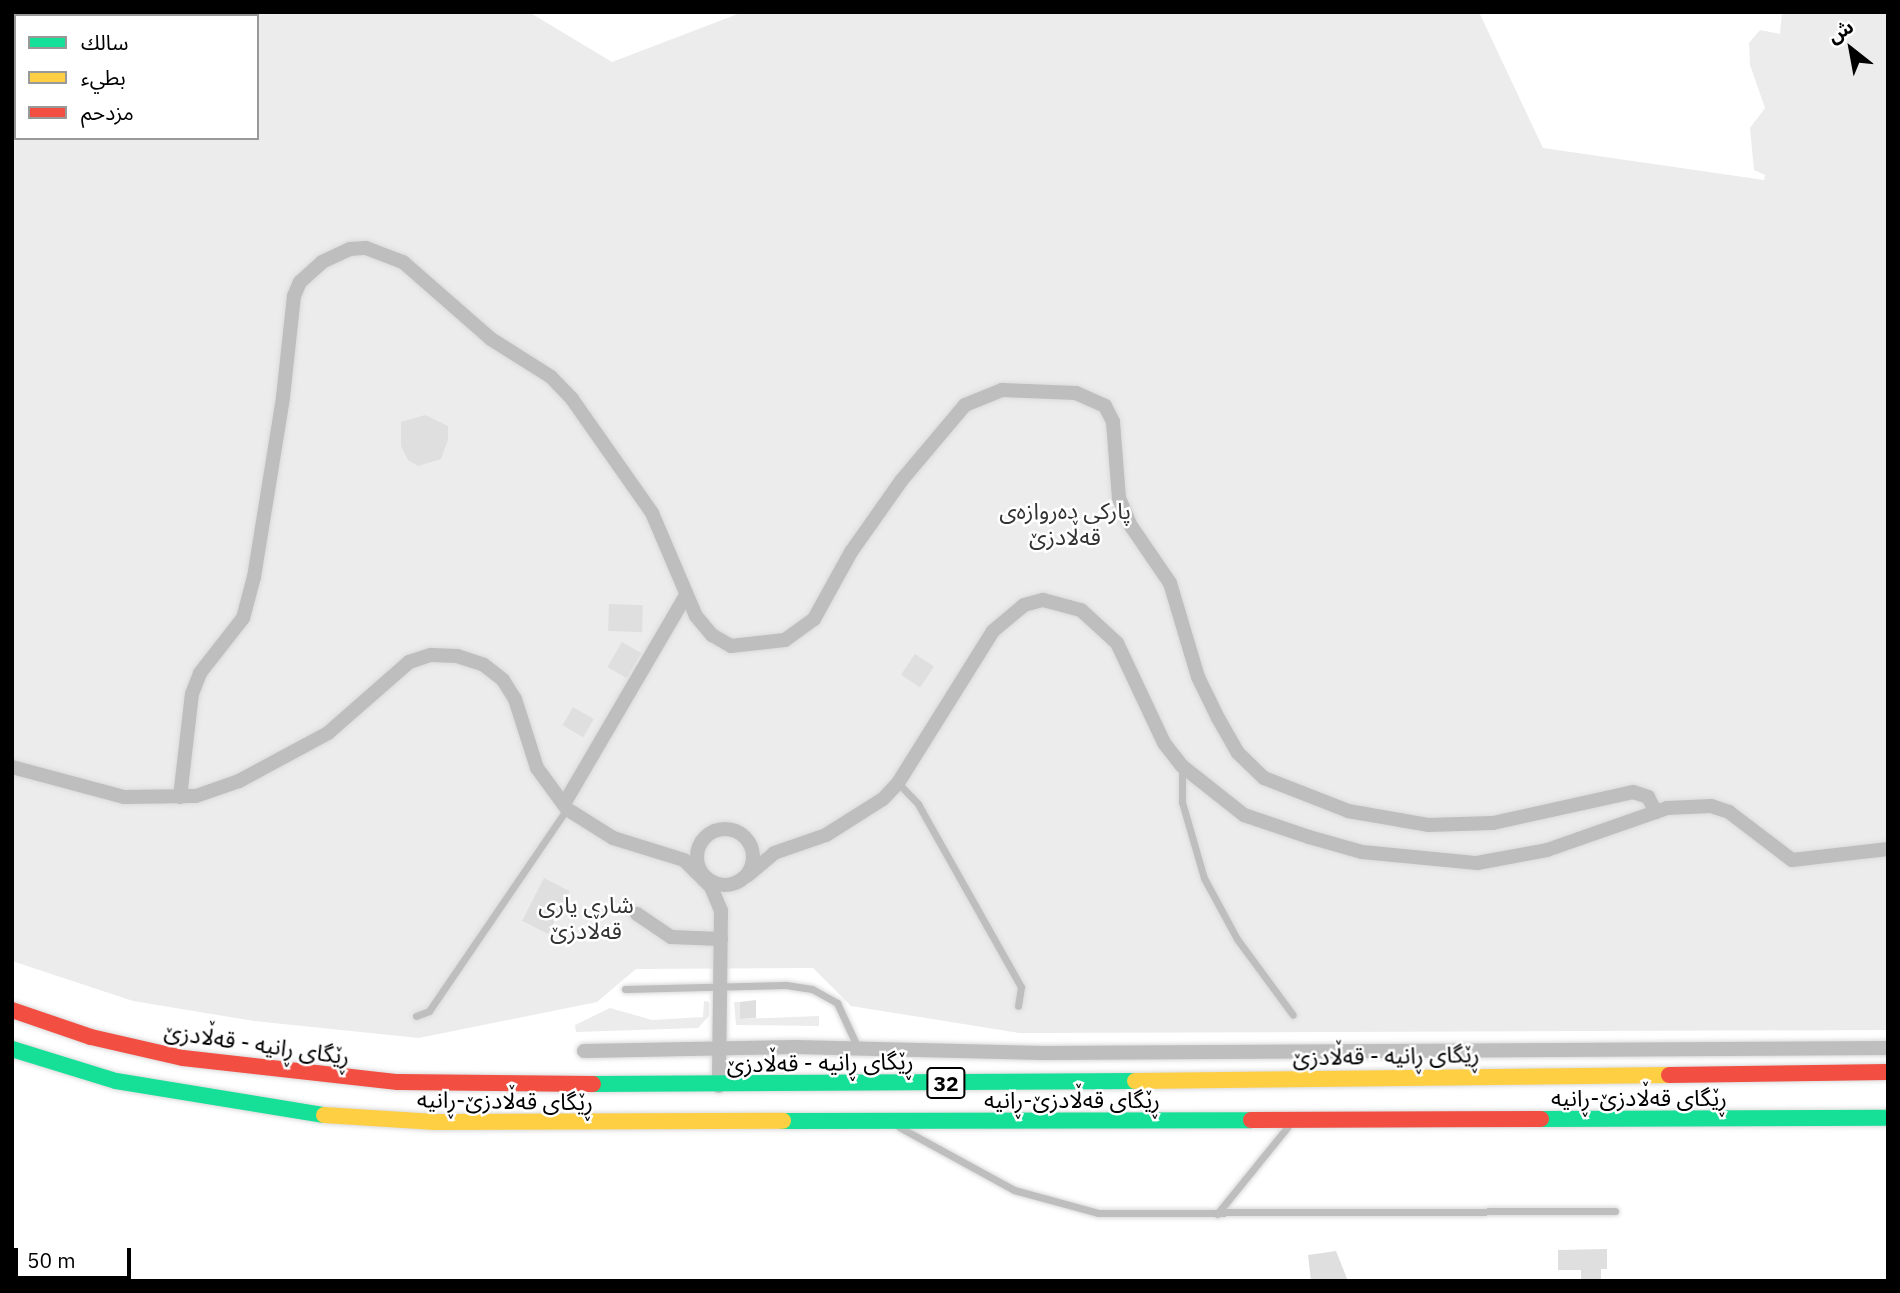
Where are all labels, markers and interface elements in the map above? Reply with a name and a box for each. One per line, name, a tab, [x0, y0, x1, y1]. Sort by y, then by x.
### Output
legend	[14, 14, 259, 140]
north arrow	[1816, 14, 1886, 84]
text: ش	[1823, 14, 1858, 48]
text: سالك	[81, 28, 128, 56]
text: بطيء	[81, 63, 126, 91]
text: مزدحم	[81, 98, 134, 126]
park label: پارکی دەروازەی قەڵادزێ	[999, 496, 1131, 550]
park label: شاری یاری قەڵادزێ	[538, 890, 634, 944]
street label: ڕێگای ڕانیە - قەڵادزێ	[163, 1016, 351, 1070]
street label: ڕێگای ڕانیە - قەڵادزێ	[1292, 1040, 1480, 1070]
street label: ڕێگای ڕانیە - قەڵادزێ	[726, 1047, 914, 1077]
road number: 32	[925, 1066, 967, 1100]
street label: ڕێگای قەڵادزێ-ڕانیە	[1551, 1083, 1727, 1111]
street label: ڕێگای قەڵادزێ-ڕانیە	[417, 1085, 593, 1115]
street label: ڕێگای قەڵادزێ-ڕانیە	[984, 1085, 1160, 1113]
scale bar	[18, 1234, 135, 1278]
text: 50 m	[27, 1246, 76, 1274]

